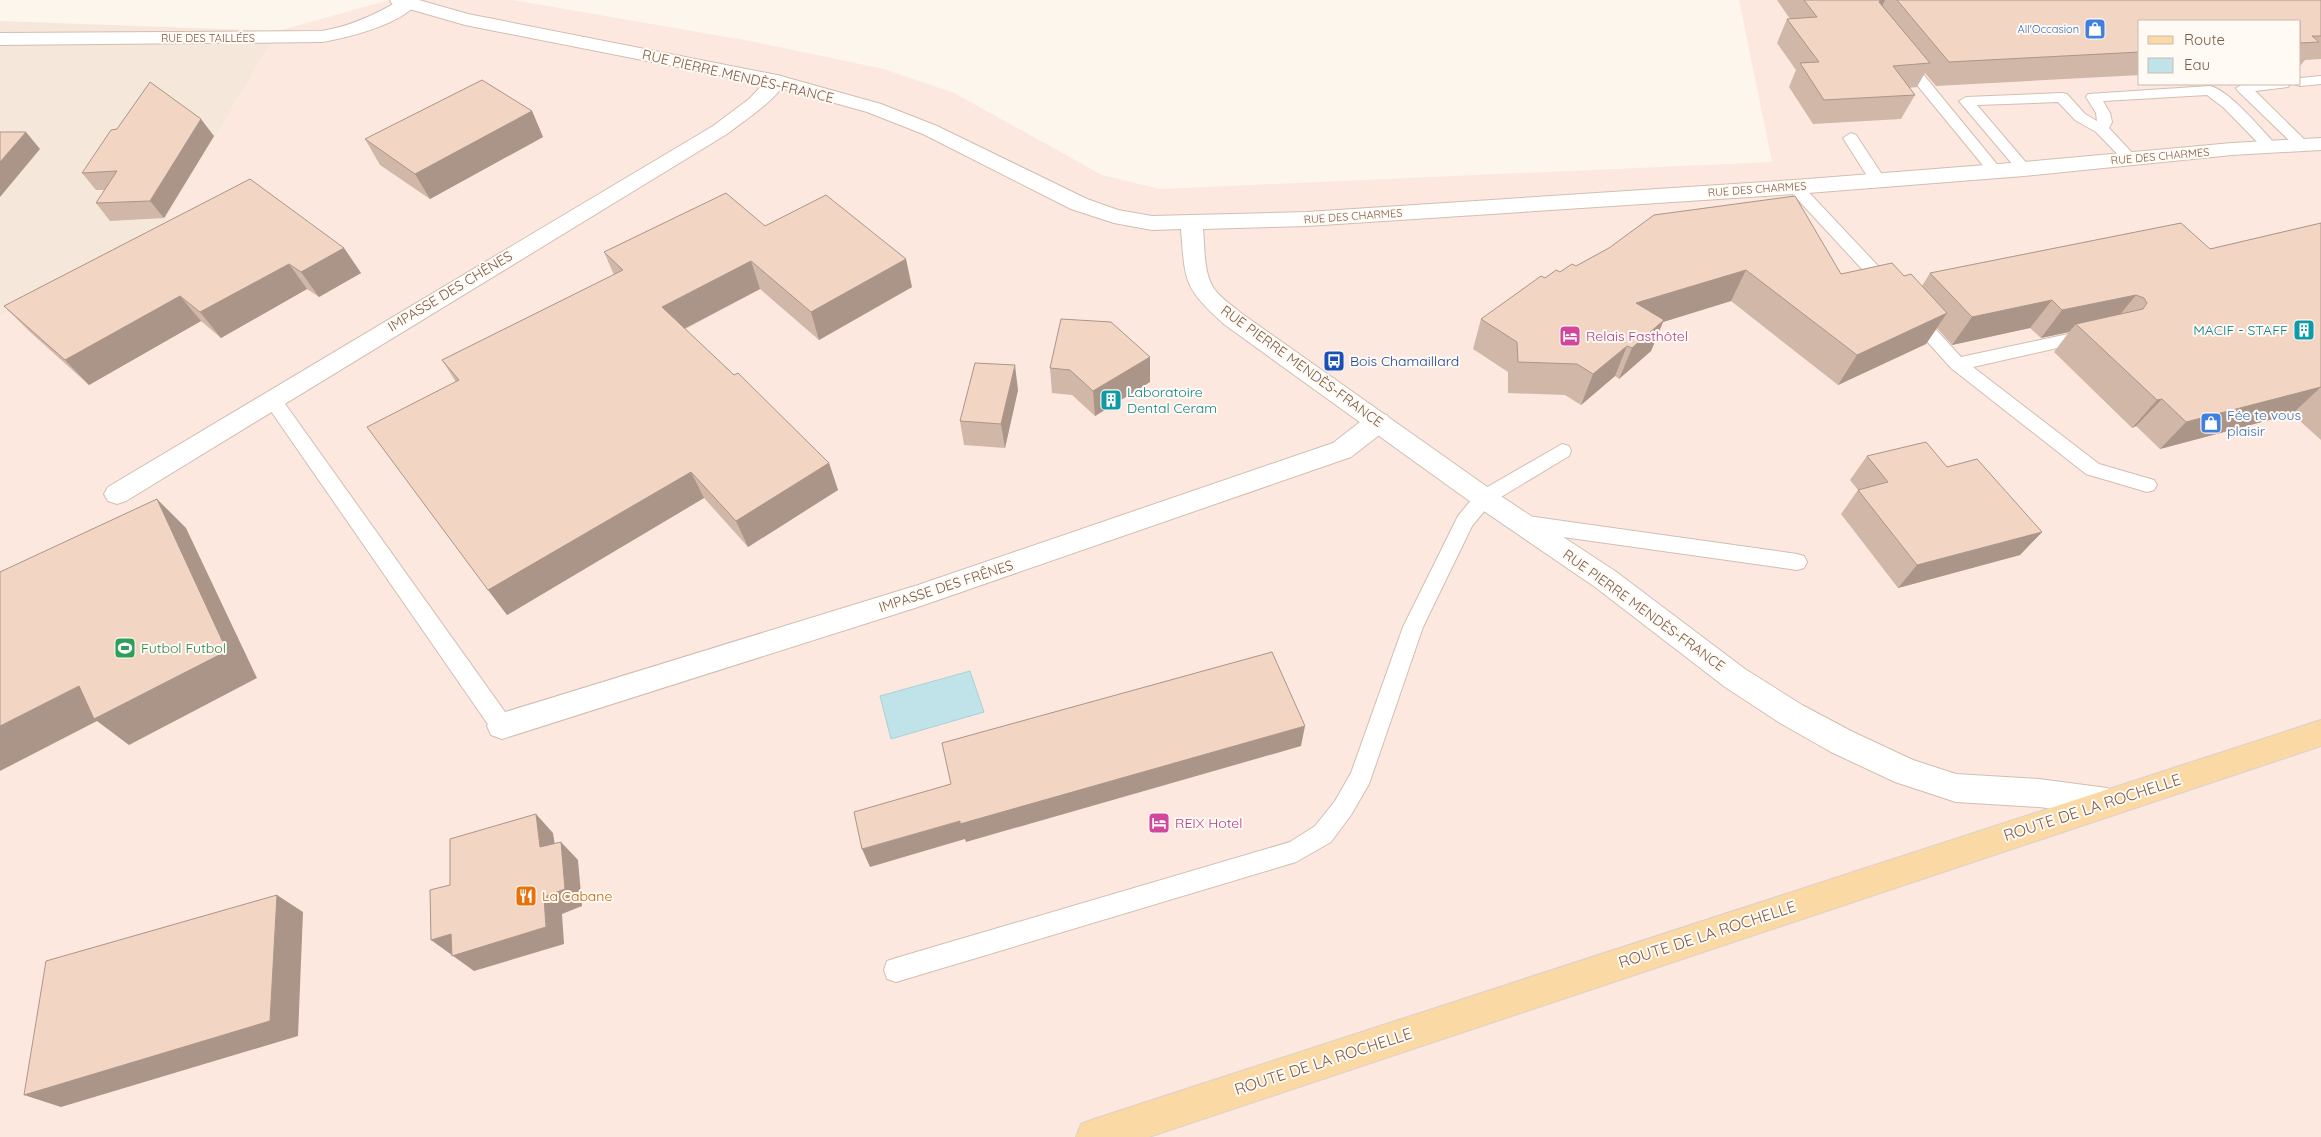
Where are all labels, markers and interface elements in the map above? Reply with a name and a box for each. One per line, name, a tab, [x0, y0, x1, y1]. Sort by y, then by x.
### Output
shop icon: All'Occasion	[2083, 17, 2107, 41]
legend	[2138, 20, 2301, 85]
place label: All'Occasion	[2018, 22, 2079, 36]
text: Route	[2184, 30, 2225, 49]
street label: RUE DES TAILLÉES	[161, 31, 255, 45]
street label: RUE PIERRE MENDÈS-FRANCE	[640, 45, 836, 107]
text: Eau	[2184, 55, 2210, 74]
street label: RUE DES CHARMES	[2110, 145, 2210, 167]
street label: RUE DES CHARMES	[1707, 179, 1807, 199]
street label: RUE DES CHARMES	[1303, 206, 1403, 226]
street label: IMPASSE DES CHÊNES	[384, 247, 516, 335]
street label: RUE PIERRE MENDÈS-FRANCE	[1217, 301, 1387, 431]
building icon: MACIF - STAFF	[2292, 318, 2316, 342]
place label: MACIF - STAFF	[2193, 321, 2288, 339]
hotel icon: Relais Fasthôtel	[1558, 324, 1582, 348]
place label: Relais Fasthôtel	[1586, 327, 1688, 345]
bus stop icon: Bois Chamaillard	[1322, 349, 1346, 373]
place label: Bois Chamaillard	[1350, 352, 1459, 370]
place label: Laboratoire Dental Ceram	[1127, 383, 1217, 417]
building icon: Laboratoire Dental Ceram	[1099, 388, 1123, 412]
place label: Fée te vous plaisir	[2227, 406, 2301, 440]
shop icon: Fée te vous plaisir	[2199, 411, 2223, 435]
street label: RUE PIERRE MENDÈS-FRANCE	[1559, 545, 1729, 675]
street label: IMPASSE DES FRÊNES	[876, 556, 1016, 616]
sports icon: Futbol Futbol	[113, 636, 137, 660]
place label: Futbol Futbol	[141, 639, 226, 657]
street label: ROUTE DE LA ROCHELLE	[2001, 769, 2183, 845]
hotel icon: REIX Hotel	[1147, 811, 1171, 835]
place label: REIX Hotel	[1175, 814, 1242, 832]
restaurant icon: La Cabane	[514, 884, 538, 908]
place label: La Cabane	[542, 887, 612, 905]
street label: ROUTE DE LA ROCHELLE	[1616, 896, 1798, 972]
street label: ROUTE DE LA ROCHELLE	[1232, 1023, 1414, 1099]

